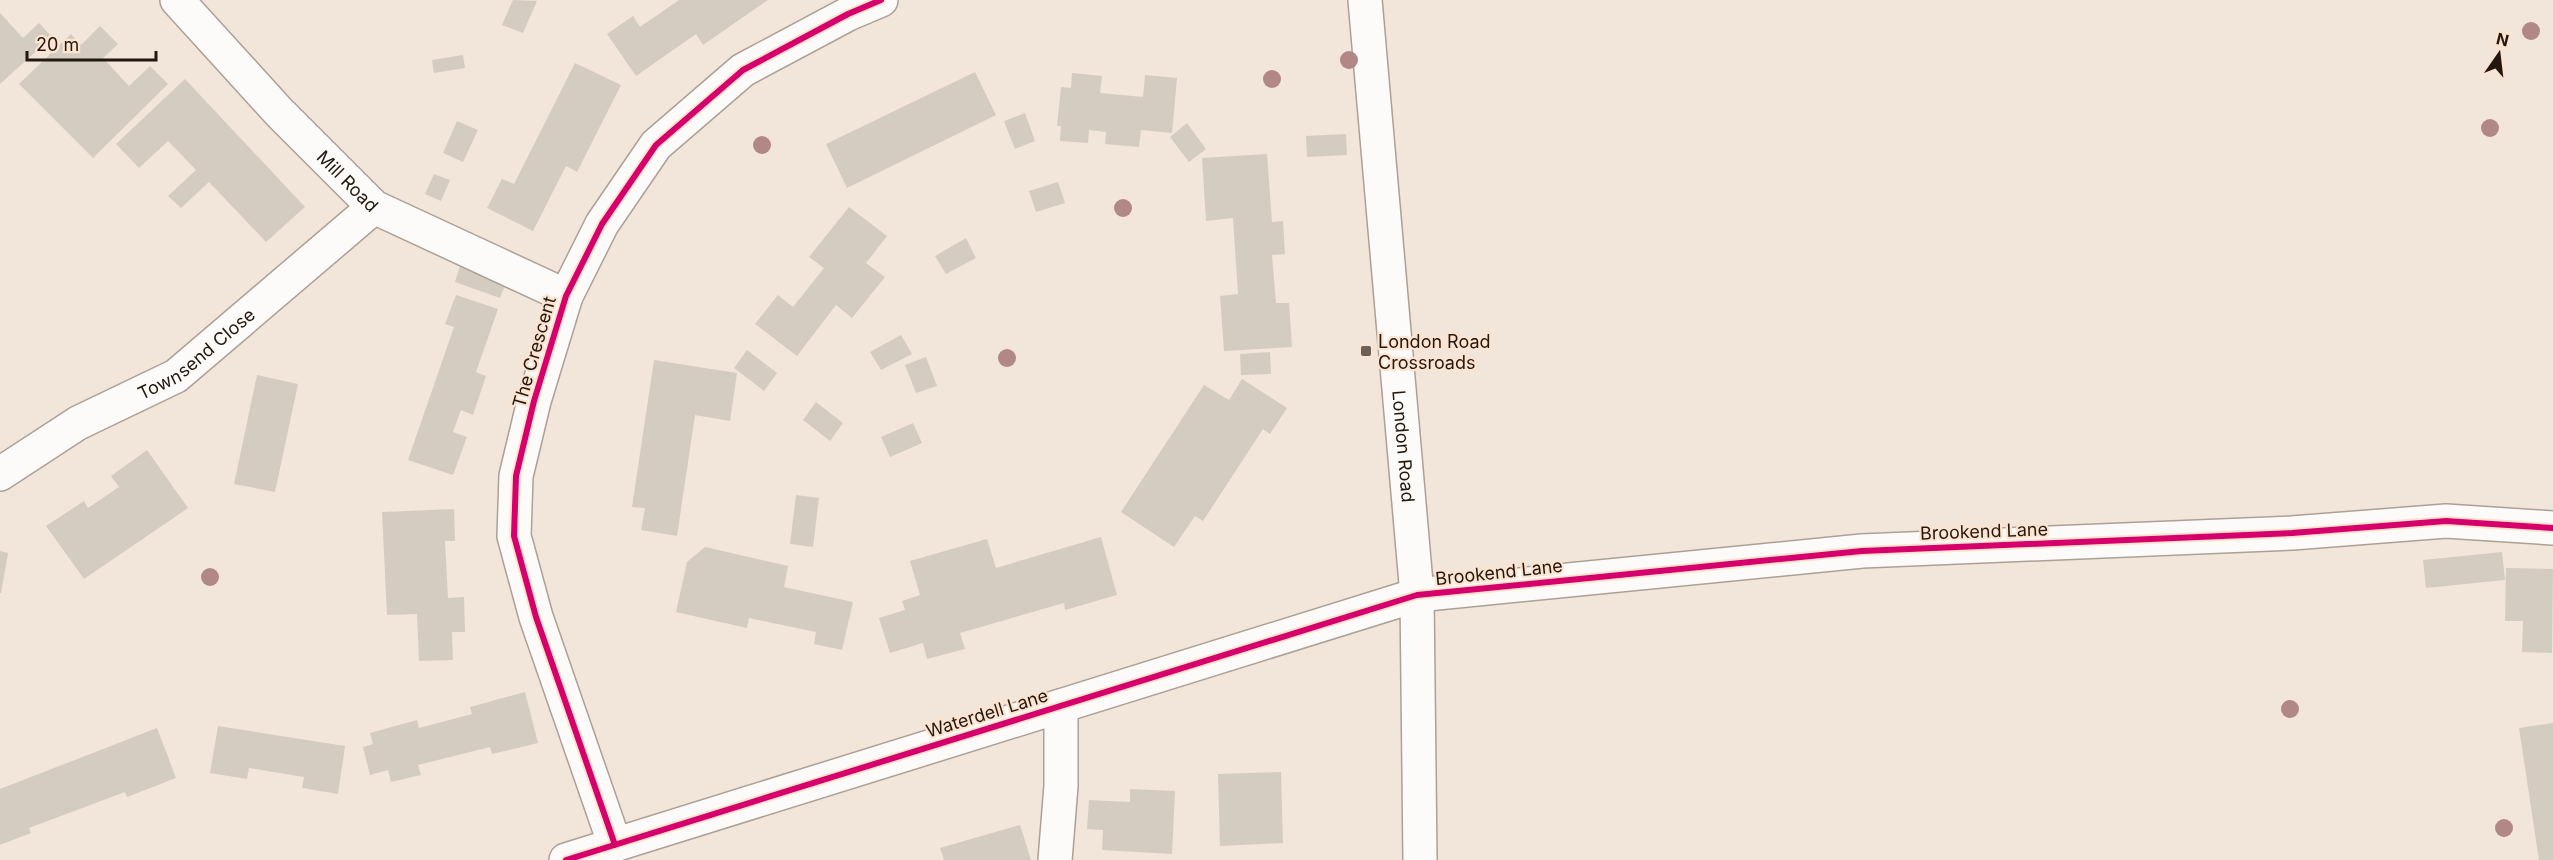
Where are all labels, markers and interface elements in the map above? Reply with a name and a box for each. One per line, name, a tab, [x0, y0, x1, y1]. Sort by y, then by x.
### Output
scale bar	[27, 24, 156, 62]
north arrow	[2469, 24, 2529, 84]
text: N	[2494, 28, 2511, 51]
text: 20 m	[36, 34, 79, 55]
street label: Mill Road	[313, 146, 383, 216]
street label: The Crescent	[508, 294, 560, 410]
street label: Townsend Close	[134, 303, 259, 403]
place label: London Road Crossroads	[1378, 331, 1491, 373]
marker: London Road Crossroads	[1359, 344, 1373, 358]
street label: London Road	[1389, 389, 1419, 503]
street label: Brookend Lane	[1920, 518, 2048, 544]
street label: Brookend Lane	[1434, 555, 1564, 589]
street label: Waterdell Lane	[924, 684, 1050, 742]

